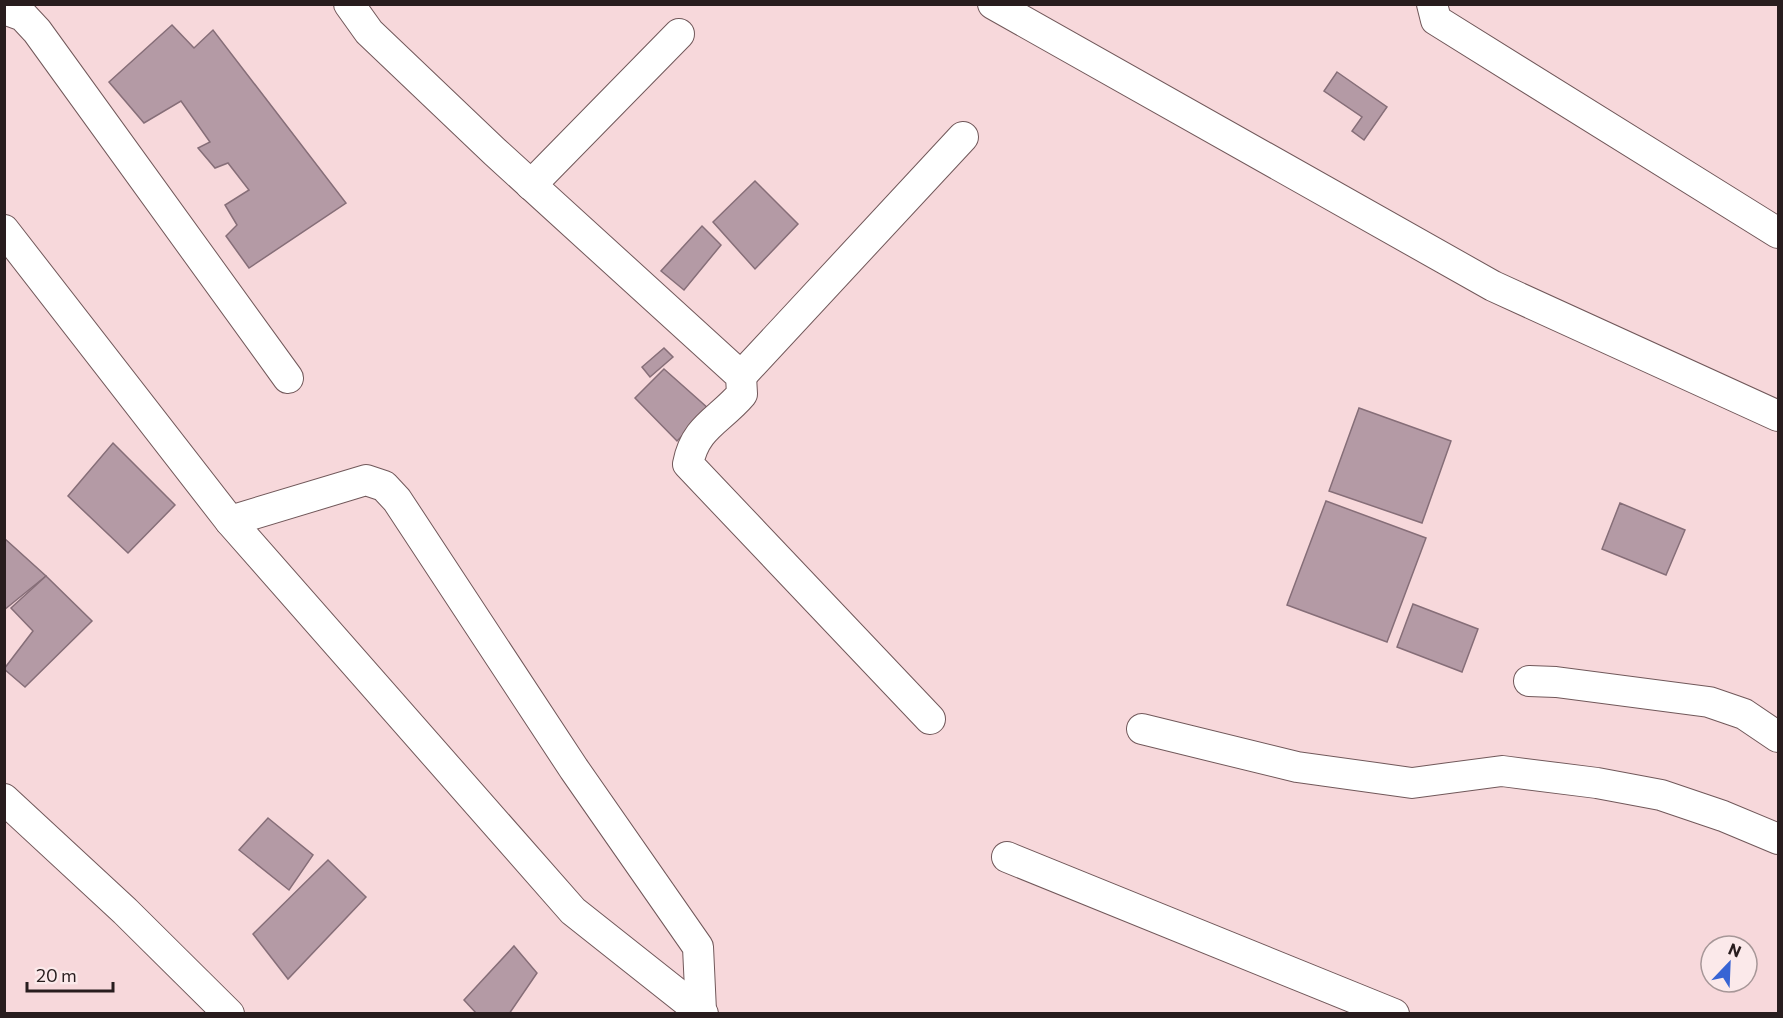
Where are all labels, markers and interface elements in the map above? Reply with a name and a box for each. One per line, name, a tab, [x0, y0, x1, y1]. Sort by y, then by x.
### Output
north arrow	[1699, 934, 1759, 994]
text: N	[1726, 939, 1744, 961]
scale bar	[27, 955, 112, 993]
text: 20 m	[36, 964, 77, 986]

